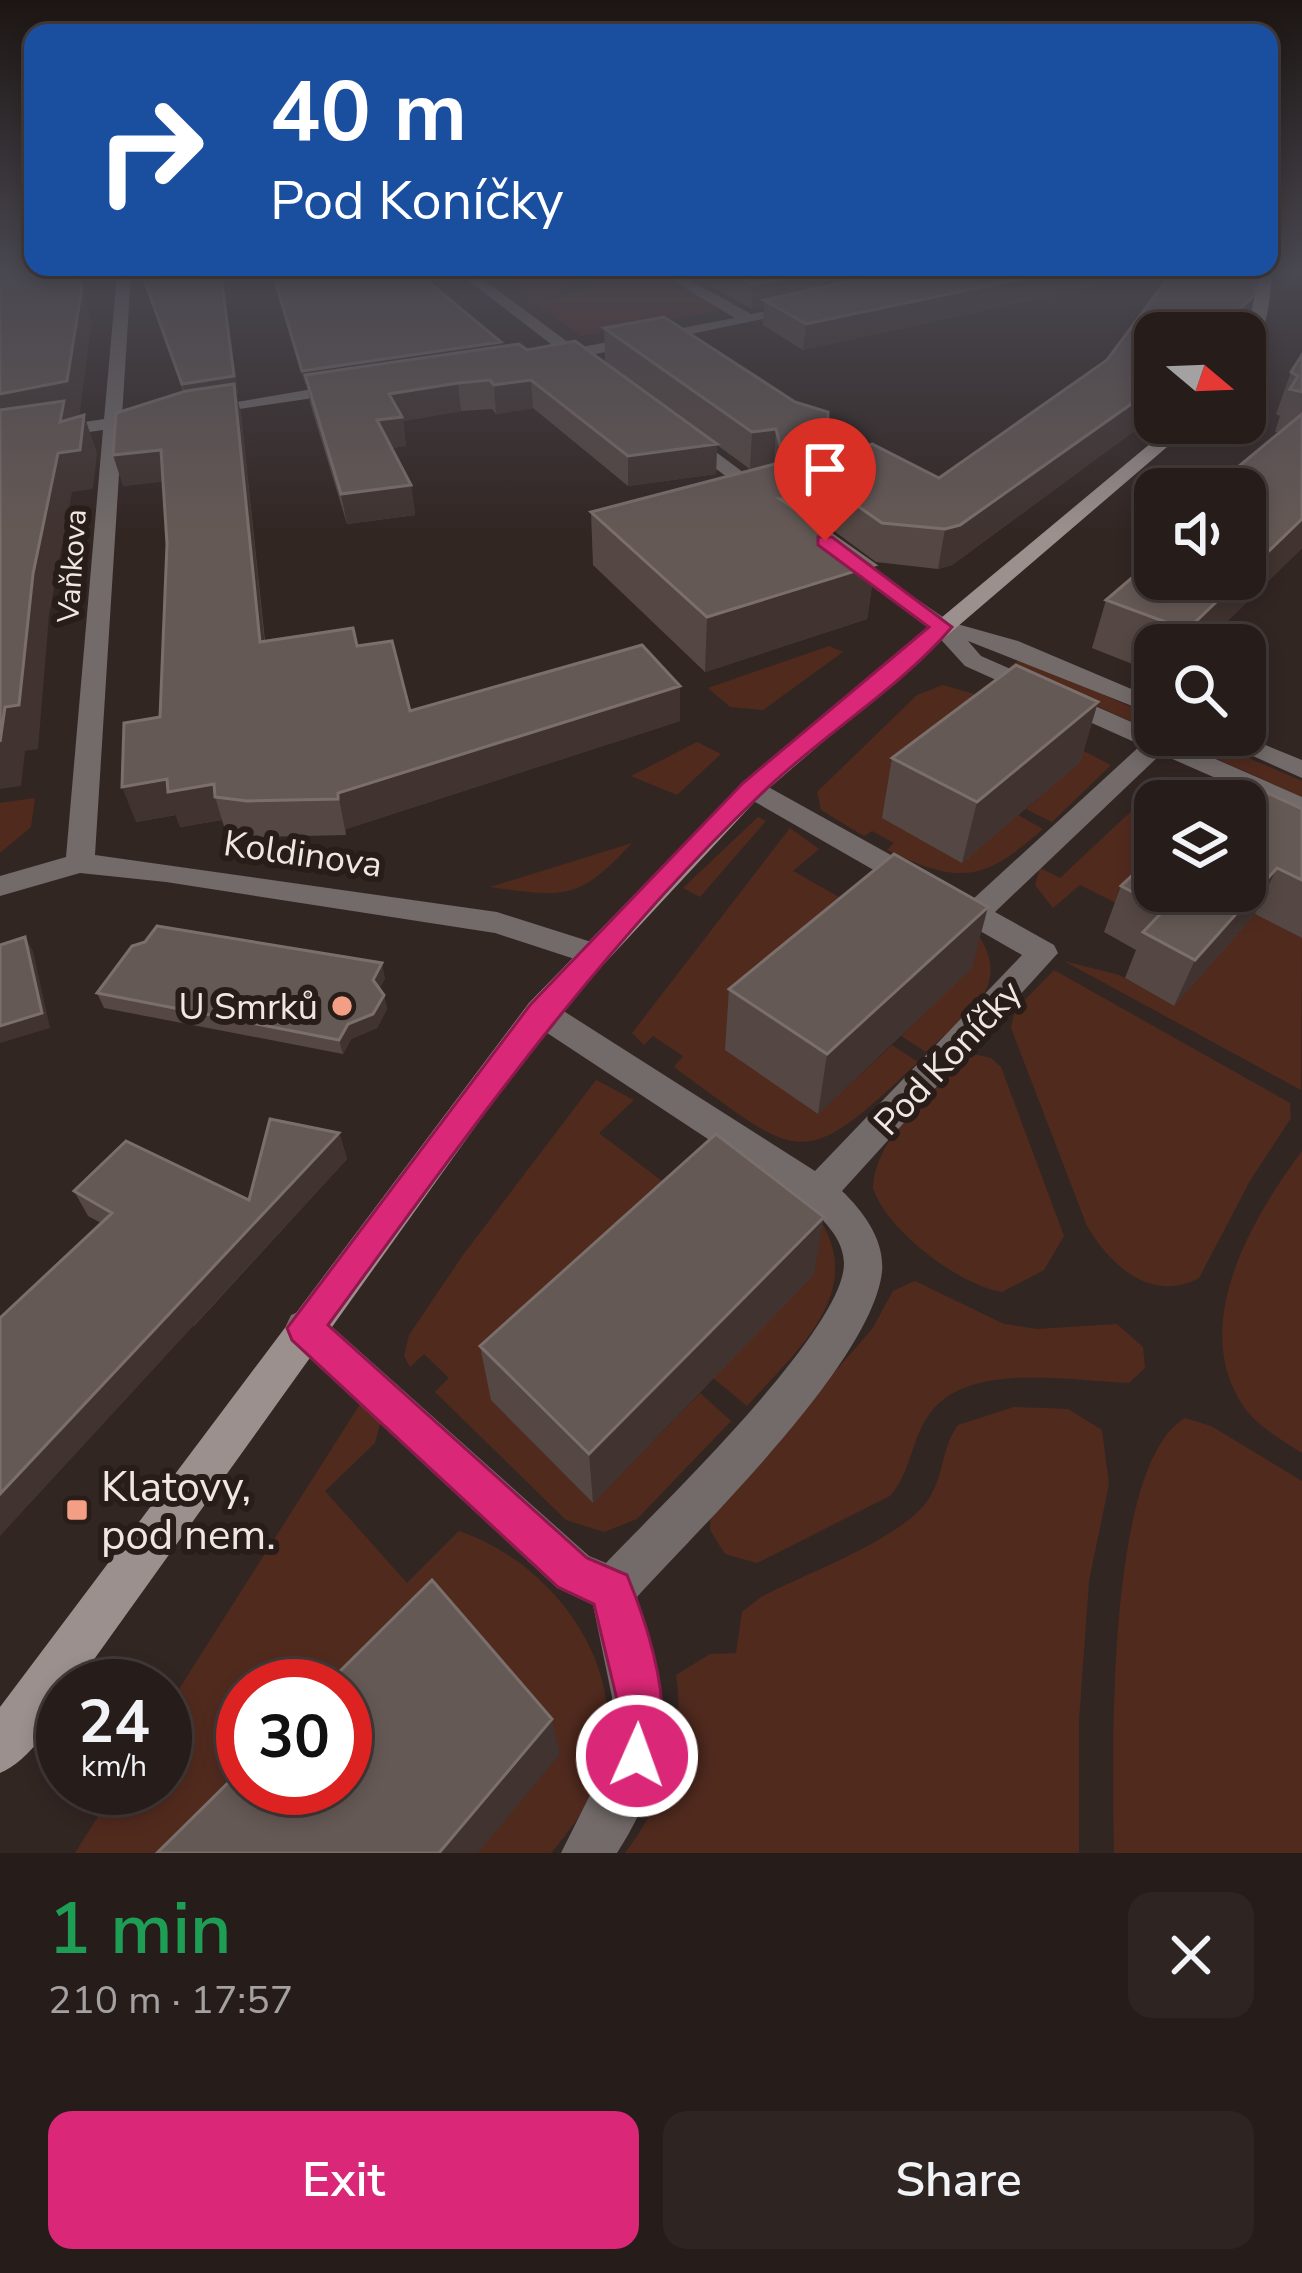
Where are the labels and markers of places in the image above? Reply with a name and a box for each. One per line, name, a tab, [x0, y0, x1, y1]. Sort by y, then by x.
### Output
pin	[774, 418, 876, 541]
place label: U Smrků	[178, 983, 318, 1032]
marker: U Smrků	[329, 993, 355, 1019]
place label: Klatovy, pod nem.	[101, 1459, 276, 1564]
marker: Klatovy, pod nem.	[64, 1497, 90, 1523]

